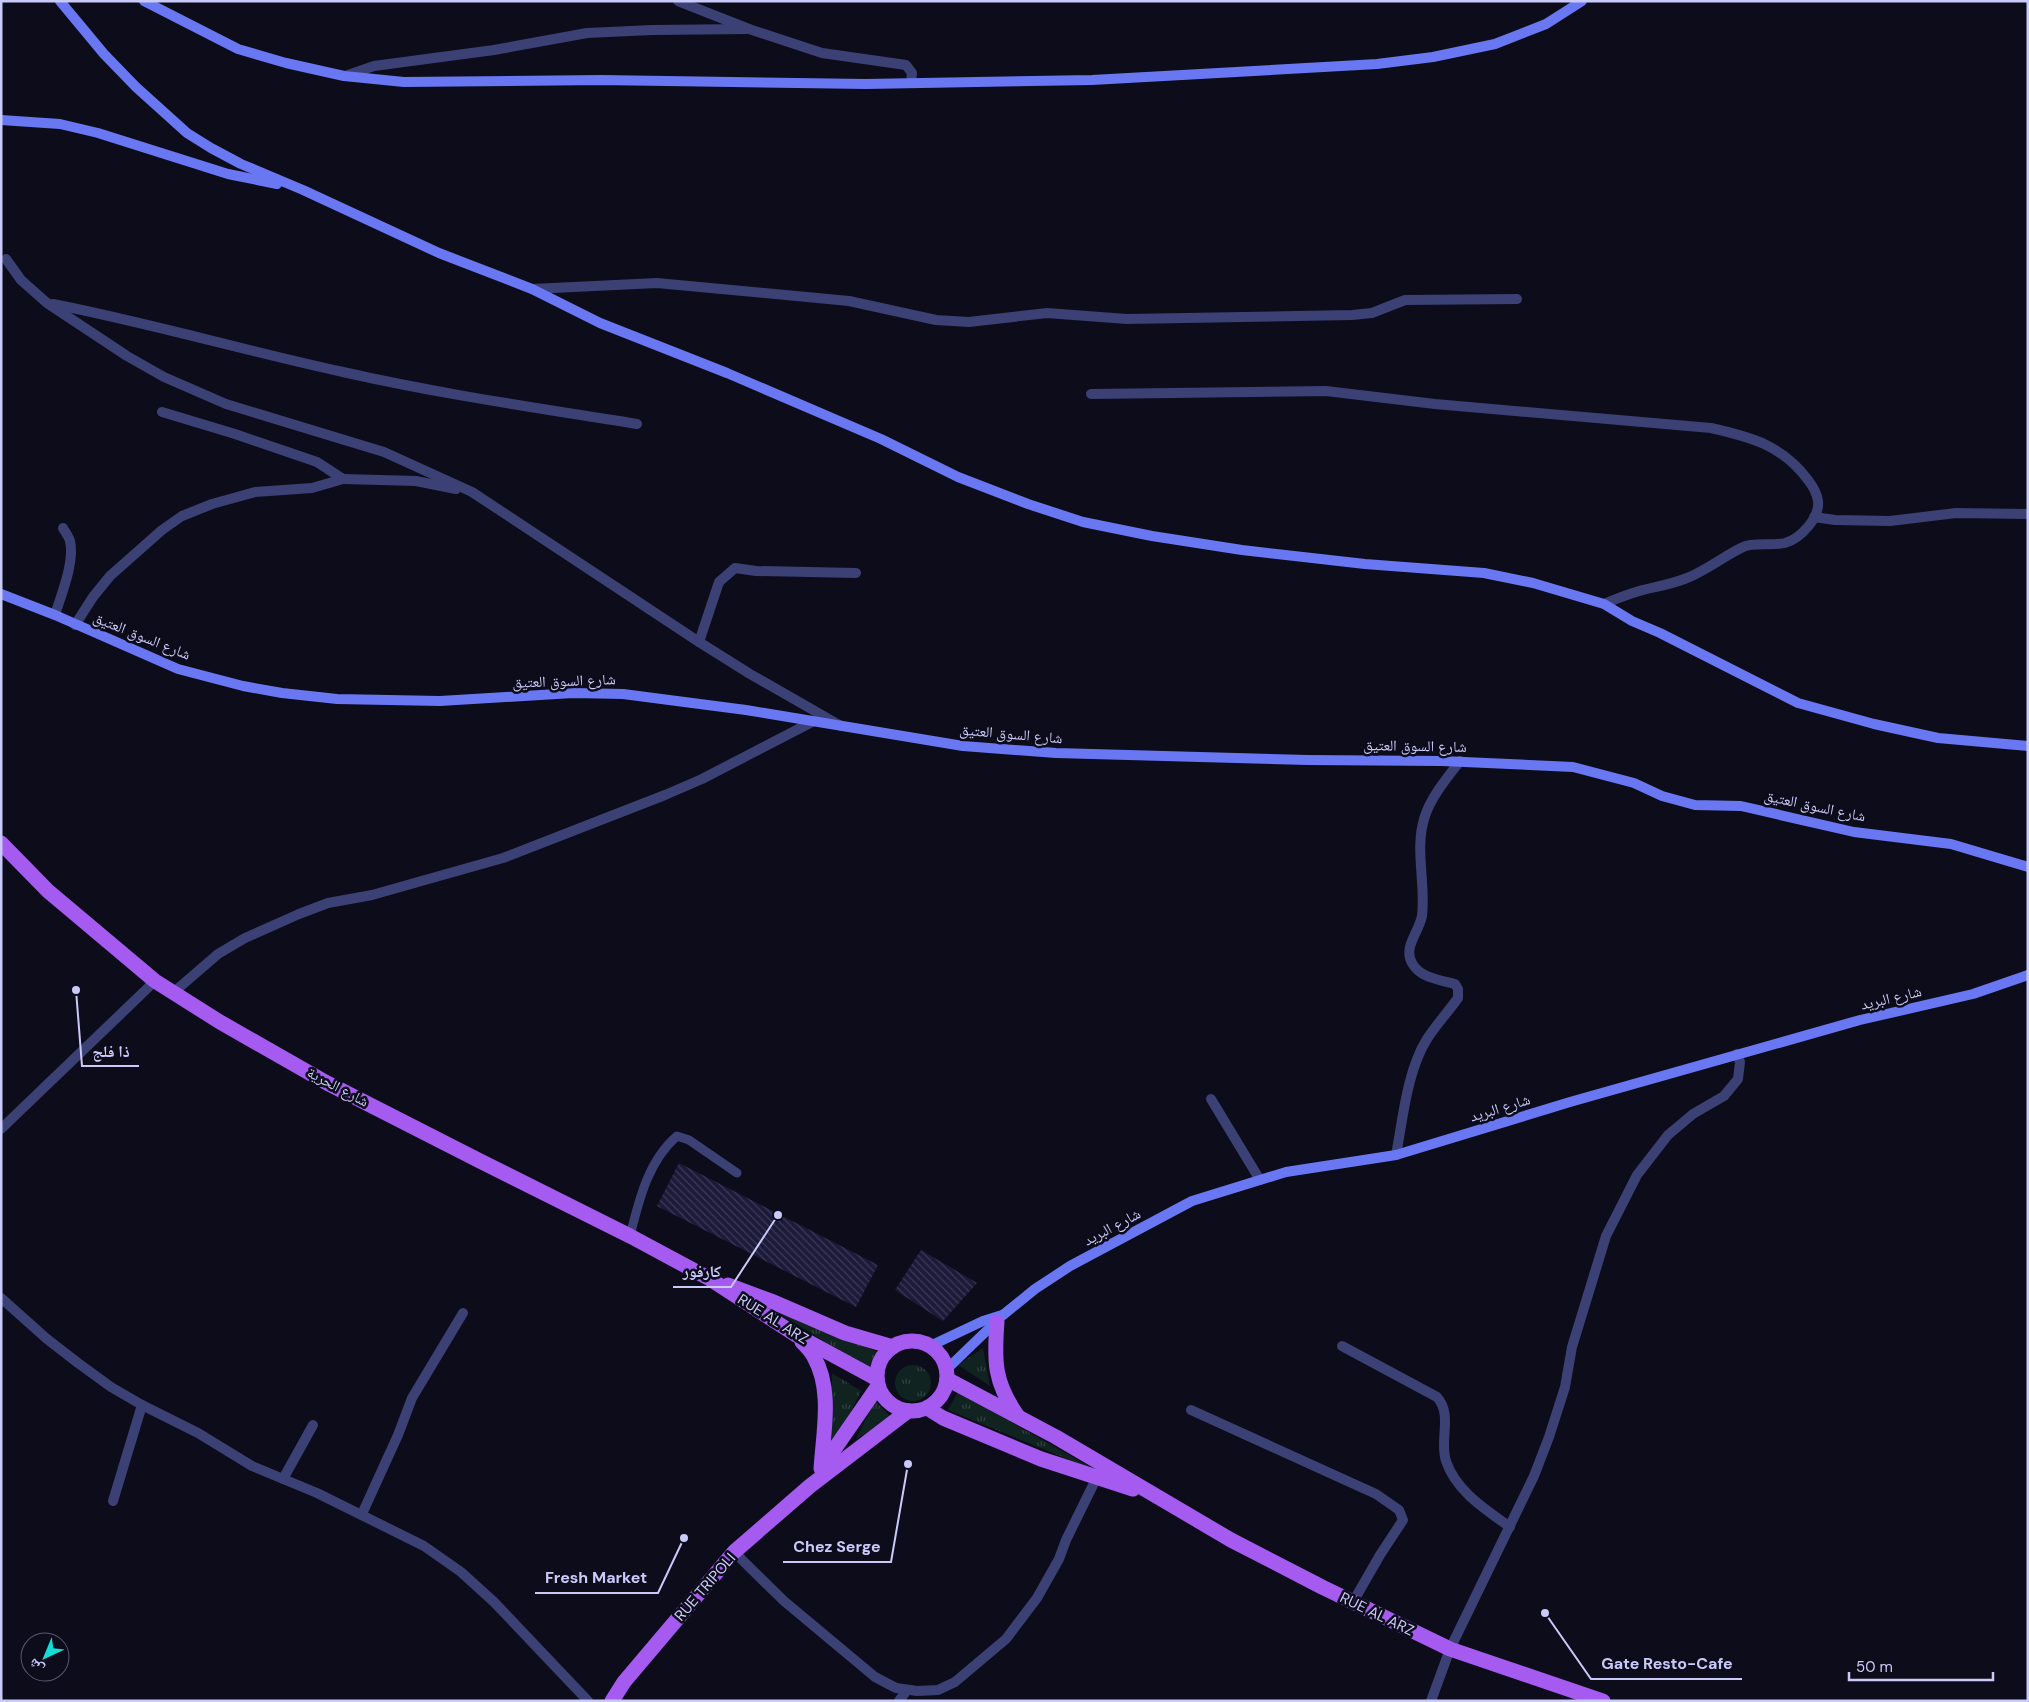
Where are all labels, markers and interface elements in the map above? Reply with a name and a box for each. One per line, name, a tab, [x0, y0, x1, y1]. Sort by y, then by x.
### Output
street label: شارع السوق العتيق	[90, 607, 194, 665]
street label: شارع السوق العتيق	[512, 669, 616, 693]
street label: شارع السوق العتيق	[959, 720, 1063, 748]
street label: شارع السوق العتيق	[1363, 735, 1467, 757]
street label: شارع السوق العتيق	[1762, 785, 1868, 827]
street label: شارع البريد	[1859, 981, 1924, 1015]
callout: ذا فلج	[82, 1035, 139, 1066]
text: ذا فلج	[92, 1041, 130, 1062]
street label: شارع الحرية	[304, 1062, 372, 1112]
street label: شارع البريد	[1467, 1089, 1533, 1127]
street label: شارع البريد	[1080, 1204, 1144, 1250]
callout: كارفور	[673, 1256, 731, 1287]
text: كارفور	[682, 1261, 721, 1282]
street label: RUE AL ARZ	[734, 1289, 812, 1349]
callout: Chez Serge	[783, 1531, 891, 1562]
text: Chez Serge	[793, 1536, 881, 1557]
street label: RUE TRIPOLI	[670, 1549, 740, 1625]
callout: Fresh Market	[535, 1562, 658, 1593]
text: Fresh Market	[545, 1567, 647, 1588]
street label: RUE AL ARZ	[1337, 1587, 1417, 1641]
north arrow	[20, 1632, 70, 1682]
callout: Gate Resto-Cafe	[1591, 1648, 1742, 1679]
scale bar	[1849, 1650, 1993, 1682]
text: Gate Resto-Cafe	[1601, 1653, 1733, 1674]
text: ش	[24, 1655, 48, 1678]
text: 50 m	[1856, 1657, 1893, 1677]

